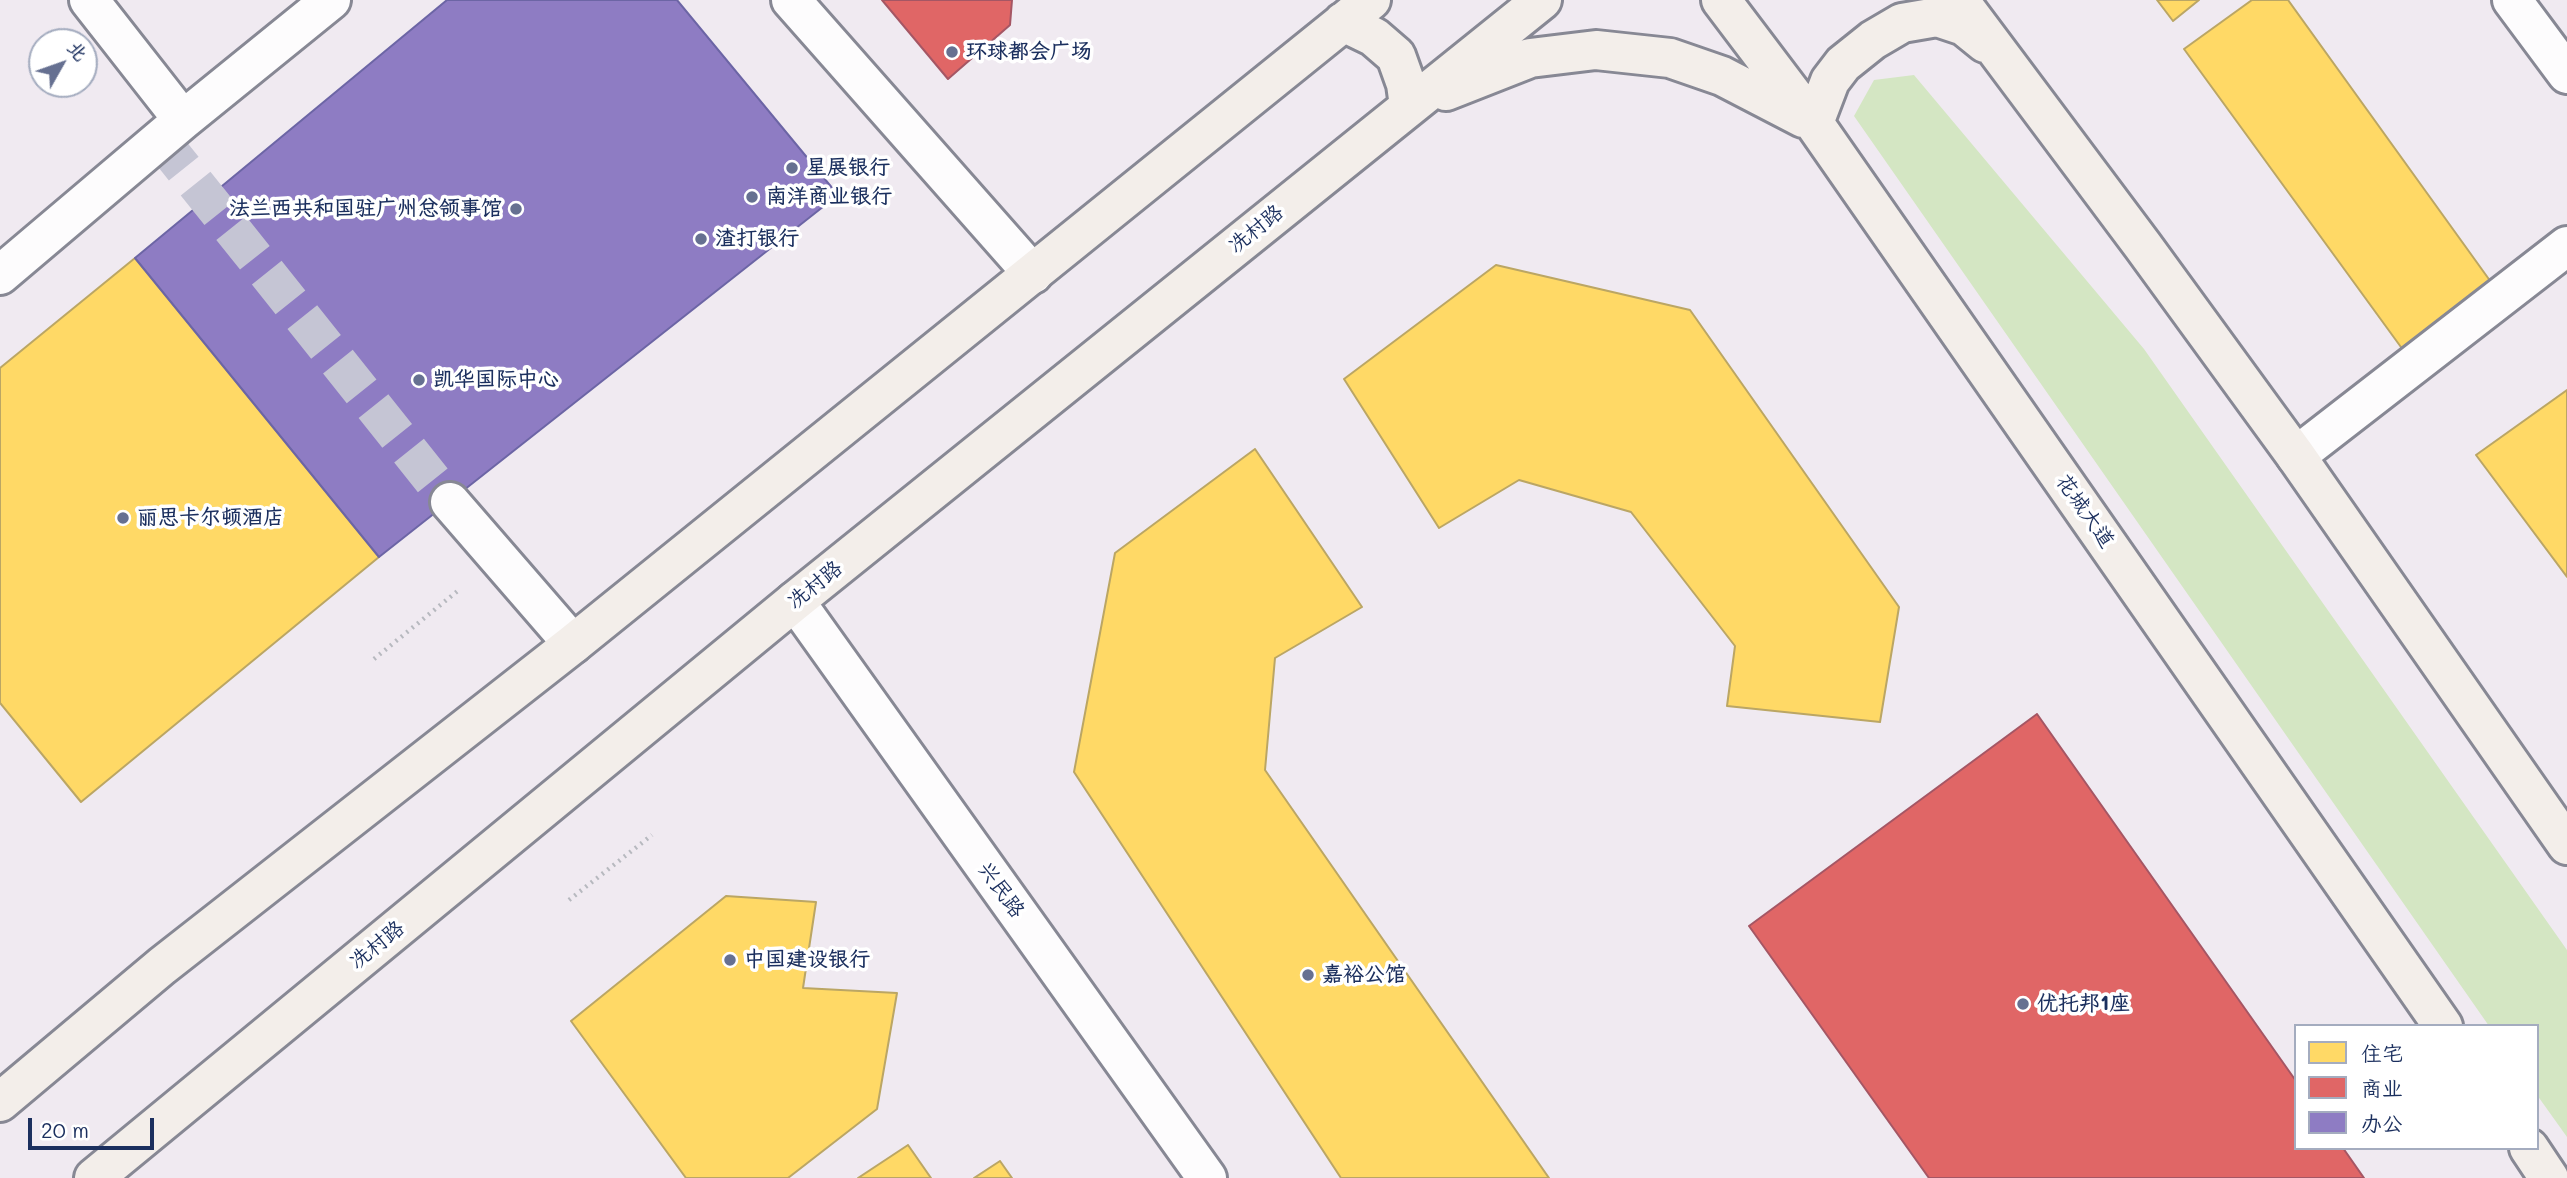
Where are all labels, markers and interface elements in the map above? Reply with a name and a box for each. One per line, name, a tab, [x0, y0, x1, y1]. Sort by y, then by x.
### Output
north arrow	[28, 28, 98, 98]
text: 北	[62, 35, 94, 66]
place label: 环球都会广场	[966, 39, 1092, 65]
marker: 环球都会广场	[944, 44, 960, 60]
place label: 星展银行	[806, 155, 890, 181]
marker: 星展银行	[784, 160, 800, 176]
place label: 南洋商业银行	[766, 184, 892, 210]
marker: 南洋商业银行	[744, 189, 760, 205]
place label: 法兰西共和国驻广州总领事馆	[229, 196, 502, 222]
street label: 冼村路	[1224, 199, 1288, 259]
marker: 法兰西共和国驻广州总领事馆	[508, 201, 524, 217]
place label: 渣打银行	[715, 226, 799, 252]
marker: 渣打银行	[693, 231, 709, 247]
place label: 凯华国际中心	[433, 367, 559, 393]
marker: 凯华国际中心	[411, 372, 427, 388]
street label: 花城大道	[2051, 469, 2119, 553]
place label: 丽思卡尔顿酒店	[137, 505, 284, 531]
marker: 丽思卡尔顿酒店	[115, 510, 131, 526]
street label: 冼村路	[783, 555, 847, 615]
street label: 兴民路	[972, 857, 1030, 923]
street label: 冼村路	[345, 915, 409, 975]
place label: 中国建设银行	[744, 947, 870, 973]
marker: 中国建设银行	[722, 952, 738, 968]
place label: 嘉裕公馆	[1322, 962, 1406, 988]
marker: 嘉裕公馆	[1300, 967, 1316, 983]
place label: 优托邦1座	[2037, 991, 2130, 1017]
marker: 优托邦1座	[2015, 996, 2031, 1012]
legend	[2294, 1024, 2539, 1150]
text: 住宅	[2361, 1039, 2403, 1066]
text: 商业	[2361, 1074, 2403, 1101]
scale bar	[32, 1104, 158, 1148]
text: 办公	[2361, 1109, 2403, 1136]
text: 20 m	[41, 1116, 89, 1143]

